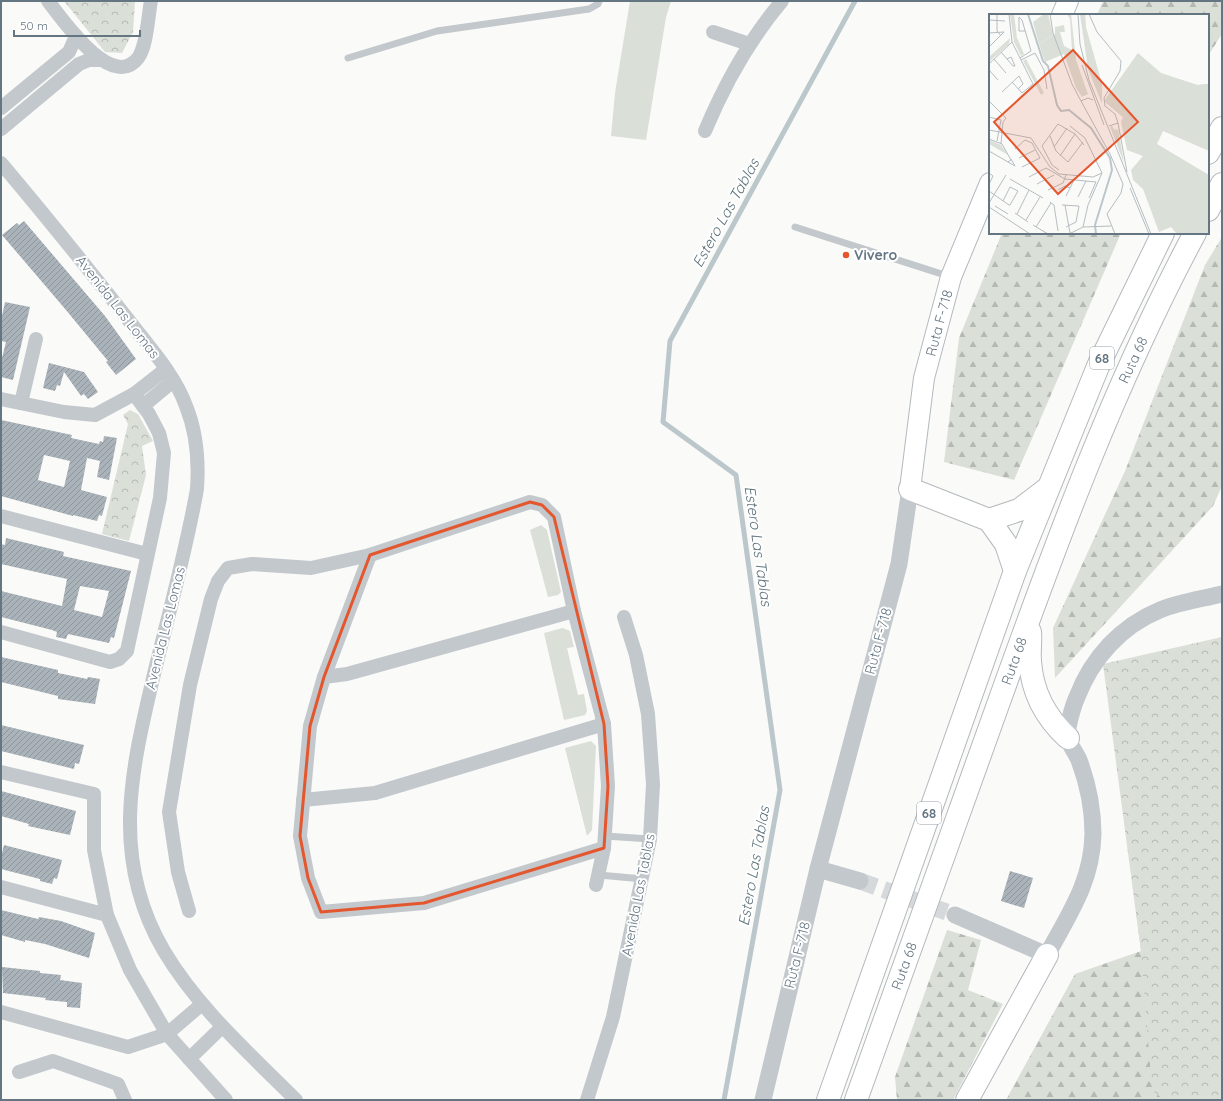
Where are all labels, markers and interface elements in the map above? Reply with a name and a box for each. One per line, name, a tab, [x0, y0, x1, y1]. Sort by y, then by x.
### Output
scale bar	[14, 12, 140, 38]
inset map	[989, 14, 1209, 234]
text: 50 m	[20, 18, 48, 33]
water label: Estero Las Tablas	[688, 154, 764, 270]
place label: Vivero	[854, 246, 898, 264]
marker: Vivero	[841, 250, 851, 260]
street label: Avenida Las Lomas	[72, 252, 164, 362]
street label: Ruta F-718	[921, 288, 957, 358]
street label: Ruta 68	[1114, 334, 1152, 386]
road number: 68	[1090, 347, 1114, 369]
water label: Estero Las Tablas	[741, 485, 776, 608]
street label: Avenida Las Lomas	[141, 565, 189, 691]
street label: Ruta F-718	[860, 606, 896, 676]
street label: Ruta 68	[997, 635, 1031, 687]
road number: 68	[917, 802, 941, 824]
water label: Estero Las Tablas	[734, 804, 774, 927]
street label: Avenida Las Tablas	[617, 832, 659, 958]
street label: Ruta F-718	[780, 920, 814, 990]
street label: Ruta 68	[887, 940, 921, 992]

